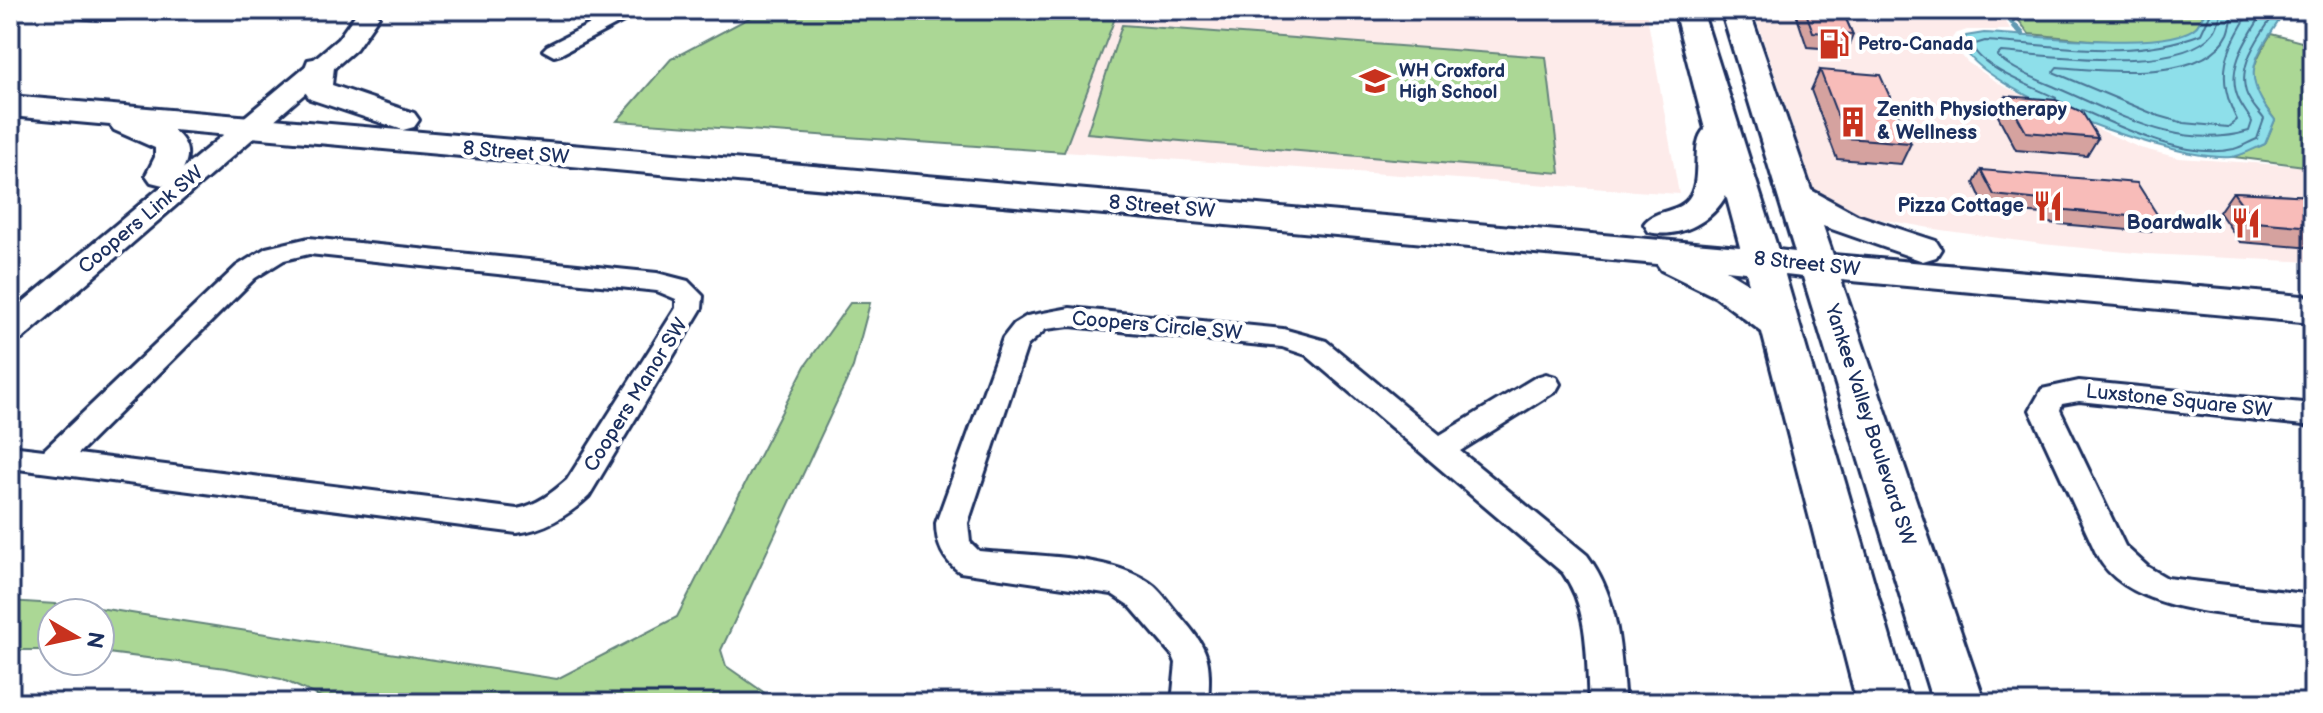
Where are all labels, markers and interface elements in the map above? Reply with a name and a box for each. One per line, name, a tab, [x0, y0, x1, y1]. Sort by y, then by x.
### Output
fuel station icon: Petro-Canada	[1817, 27, 1851, 61]
place label: Petro-Canada	[1858, 34, 1974, 55]
place label: WH Croxford High School	[1399, 61, 1505, 103]
school or university icon: WH Croxford High School	[1358, 64, 1392, 98]
place label: Zenith Physiotherapy & Wellness	[1877, 98, 2068, 145]
building icon: Zenith Physiotherapy & Wellness	[1836, 105, 1870, 139]
street label: 8 Street SW	[462, 136, 570, 170]
street label: Coopers Link SW	[74, 161, 208, 279]
restaurant icon: Pizza Cottage	[2031, 189, 2065, 223]
street label: 8 Street SW	[1108, 190, 1216, 224]
place label: Pizza Cottage	[1898, 194, 2024, 218]
restaurant icon: Boardwalk	[2229, 206, 2263, 240]
place label: Boardwalk	[2127, 211, 2223, 235]
street label: 8 Street SW	[1753, 246, 1861, 282]
street label: Yankee Valley Boulevard SW	[1819, 300, 1920, 549]
street label: Coopers Circle SW	[1071, 307, 1243, 345]
street label: Coopers Manor SW	[579, 314, 693, 476]
street label: Luxstone Square SW	[2085, 379, 2273, 423]
north arrow	[36, 597, 116, 677]
text: N	[80, 630, 109, 650]

